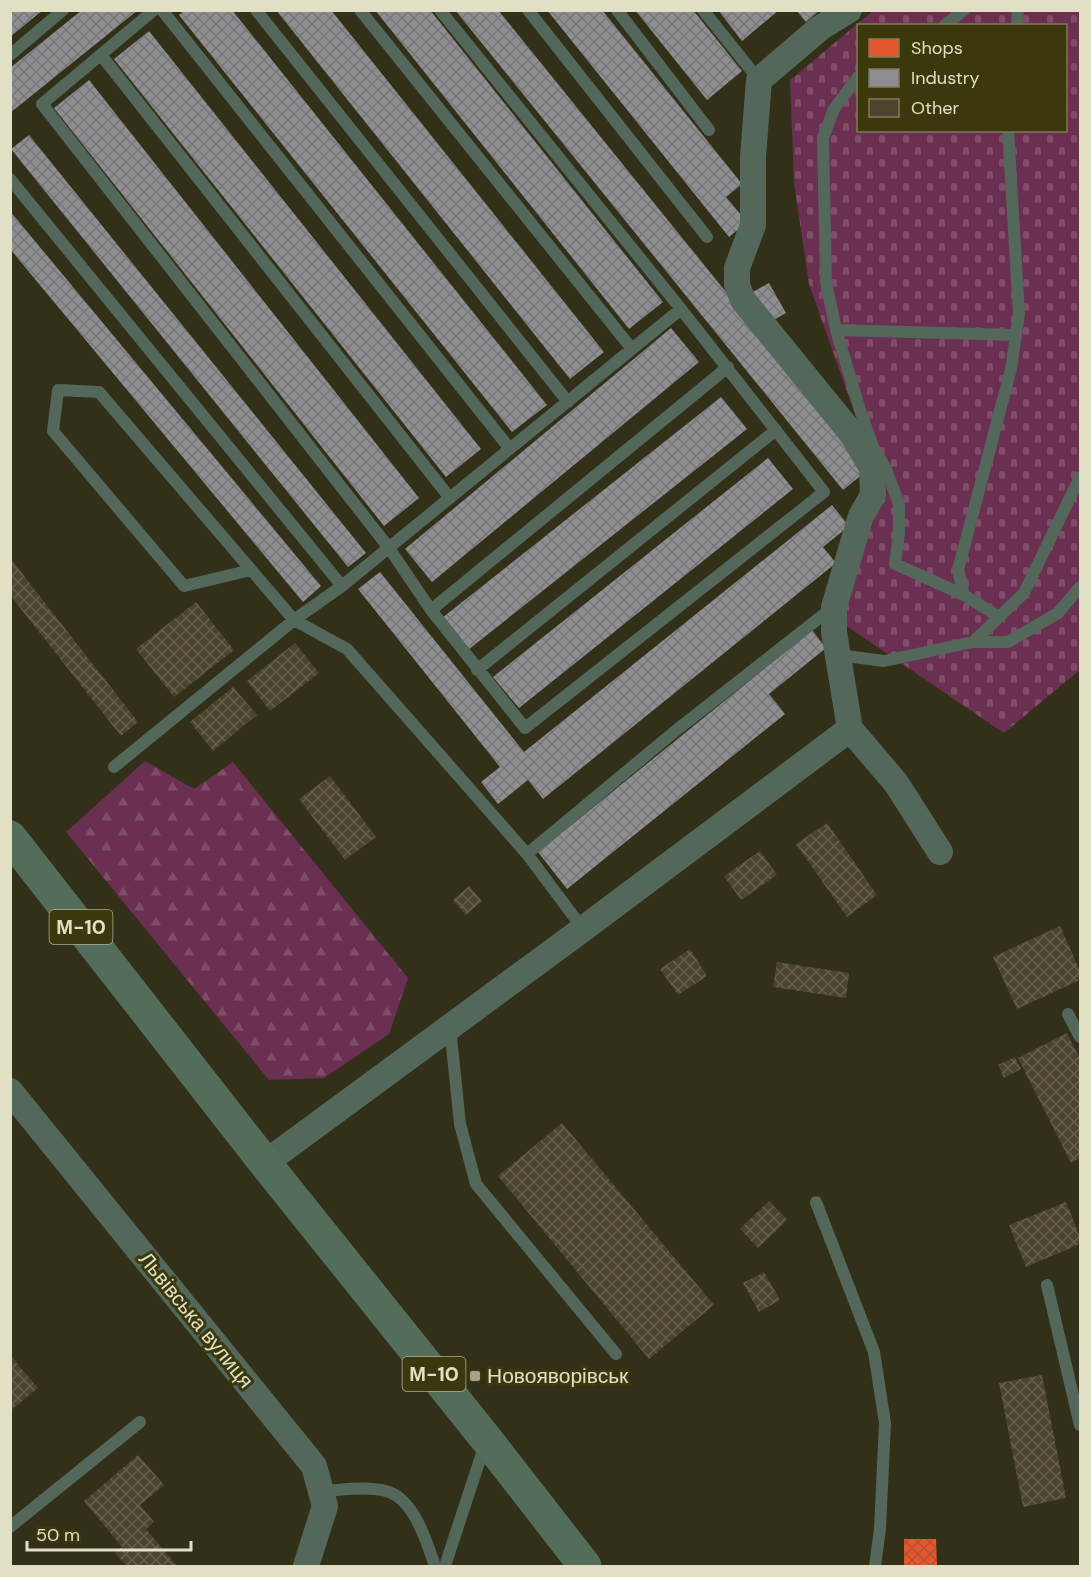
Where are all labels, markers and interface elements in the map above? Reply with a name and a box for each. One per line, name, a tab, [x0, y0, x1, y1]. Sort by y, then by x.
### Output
legend	[857, 24, 1067, 132]
text: Shops	[911, 36, 963, 60]
text: Industry	[911, 66, 980, 90]
text: Other	[911, 96, 960, 120]
road number: М-10	[50, 910, 112, 944]
street label: Львівська вулиця	[132, 1246, 260, 1394]
road number: М-10	[402, 1357, 466, 1391]
place label: Новояворівськ	[487, 1362, 629, 1390]
marker: Новояворівськ	[468, 1369, 482, 1383]
scale bar	[27, 1514, 190, 1552]
text: 50 m	[36, 1523, 80, 1547]

